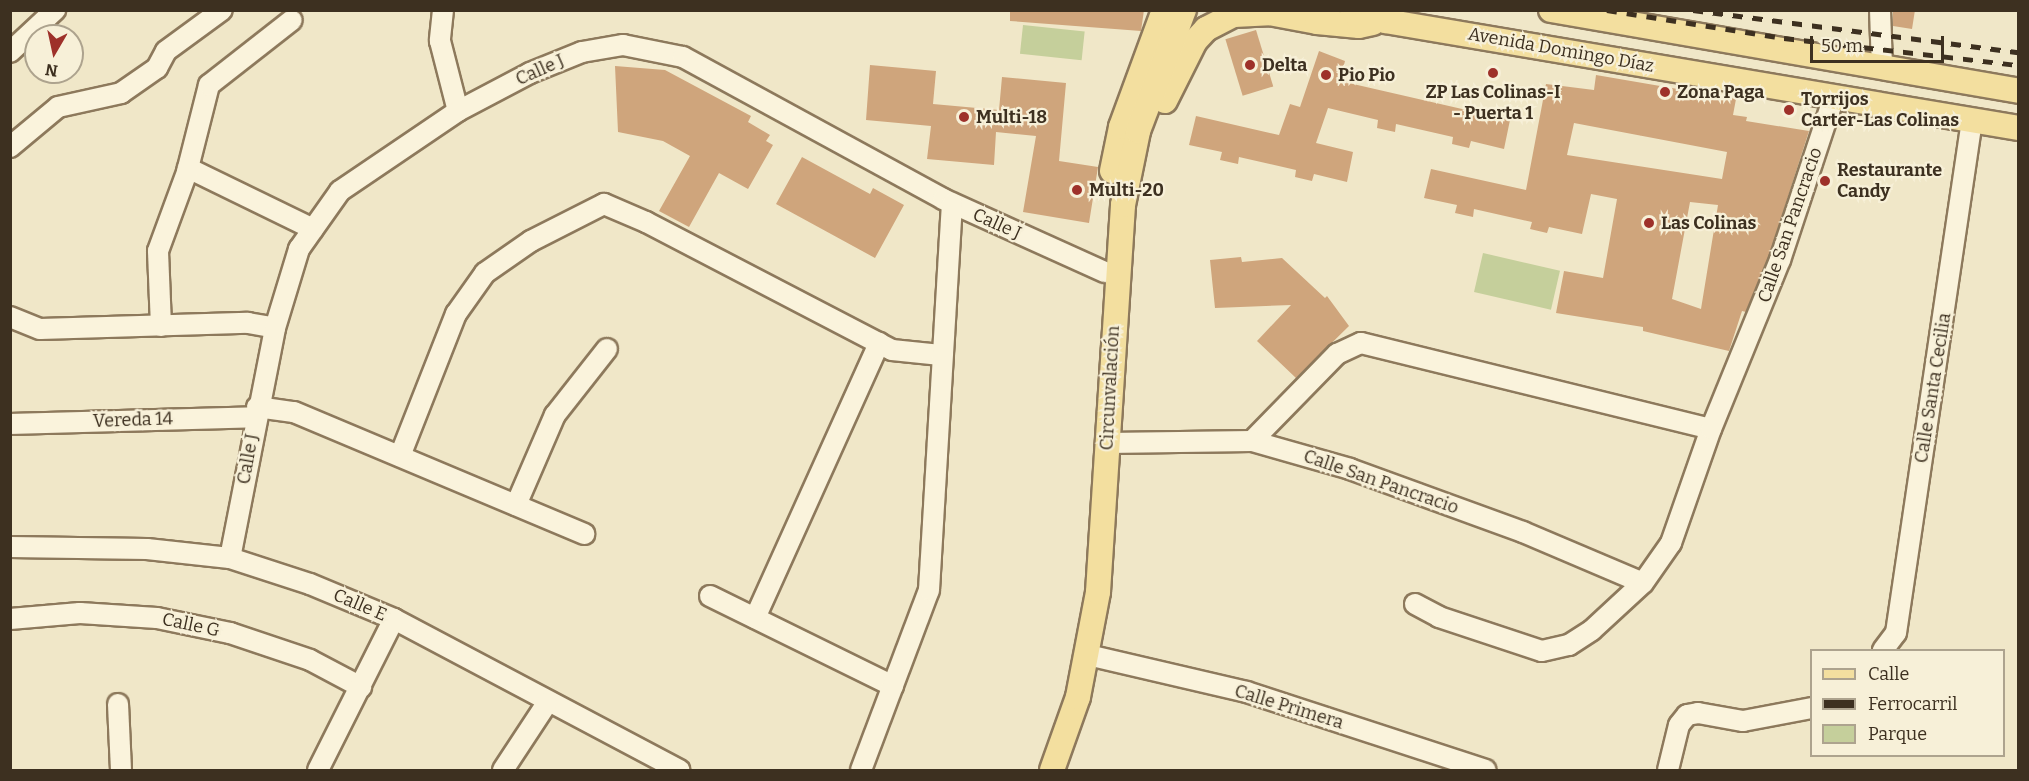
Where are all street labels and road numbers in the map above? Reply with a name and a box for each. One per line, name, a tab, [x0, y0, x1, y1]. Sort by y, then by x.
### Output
street label: Avenida Domingo Díaz	[1466, 23, 1656, 77]
street label: Calle J	[512, 50, 568, 90]
street label: Calle San Pancracio	[1753, 145, 1827, 305]
street label: Calle J	[969, 204, 1025, 244]
street label: Calle Santa Cecilia	[1910, 311, 1956, 465]
street label: Circunvalación	[1096, 325, 1124, 451]
street label: Vereda 14	[93, 408, 173, 432]
street label: Calle J	[233, 432, 263, 486]
street label: Calle San Pancracio	[1301, 445, 1461, 519]
street label: Calle E	[330, 584, 390, 626]
street label: Calle G	[160, 608, 222, 642]
street label: Calle Primera	[1232, 680, 1346, 734]

